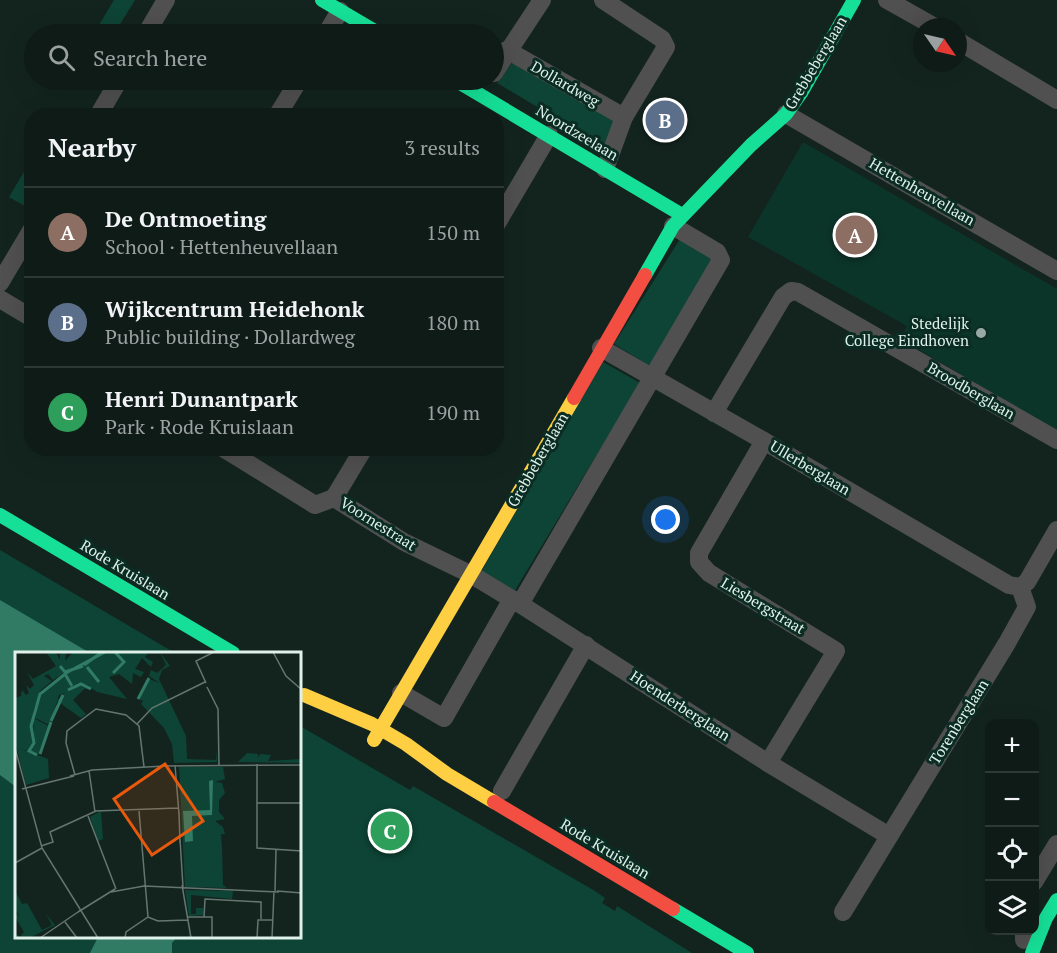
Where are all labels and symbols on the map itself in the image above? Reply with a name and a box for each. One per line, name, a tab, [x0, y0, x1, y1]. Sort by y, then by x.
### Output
street label: Grebbeberglaan	[779, 12, 851, 113]
north arrow	[913, 18, 967, 72]
street label: Dollardweg	[528, 56, 604, 111]
pin: B	[646, 98, 684, 142]
street label: Noordzeelaan	[533, 100, 622, 165]
street label: Hettenheuvellaan	[866, 153, 979, 230]
pin: A	[836, 212, 874, 258]
place label: Stedelijk College Eindhoven	[845, 313, 969, 350]
marker: Stedelijk College Eindhoven	[974, 326, 988, 340]
street label: Broodberglaan	[924, 357, 1019, 423]
street label: Grebbeberglaan	[502, 409, 572, 510]
street label: Ullerberglaan	[767, 435, 854, 499]
street label: Voornestraat	[337, 492, 421, 555]
your location	[651, 505, 680, 534]
street label: Rode Kruislaan	[77, 535, 174, 604]
street label: Liesbergstraat	[718, 572, 810, 638]
inset map	[15, 652, 302, 938]
street label: Hoenderberglaan	[627, 665, 734, 745]
street label: Torenberglaan	[924, 675, 992, 768]
pin: C	[370, 808, 410, 854]
street label: Rode Kruislaan	[557, 814, 654, 883]

